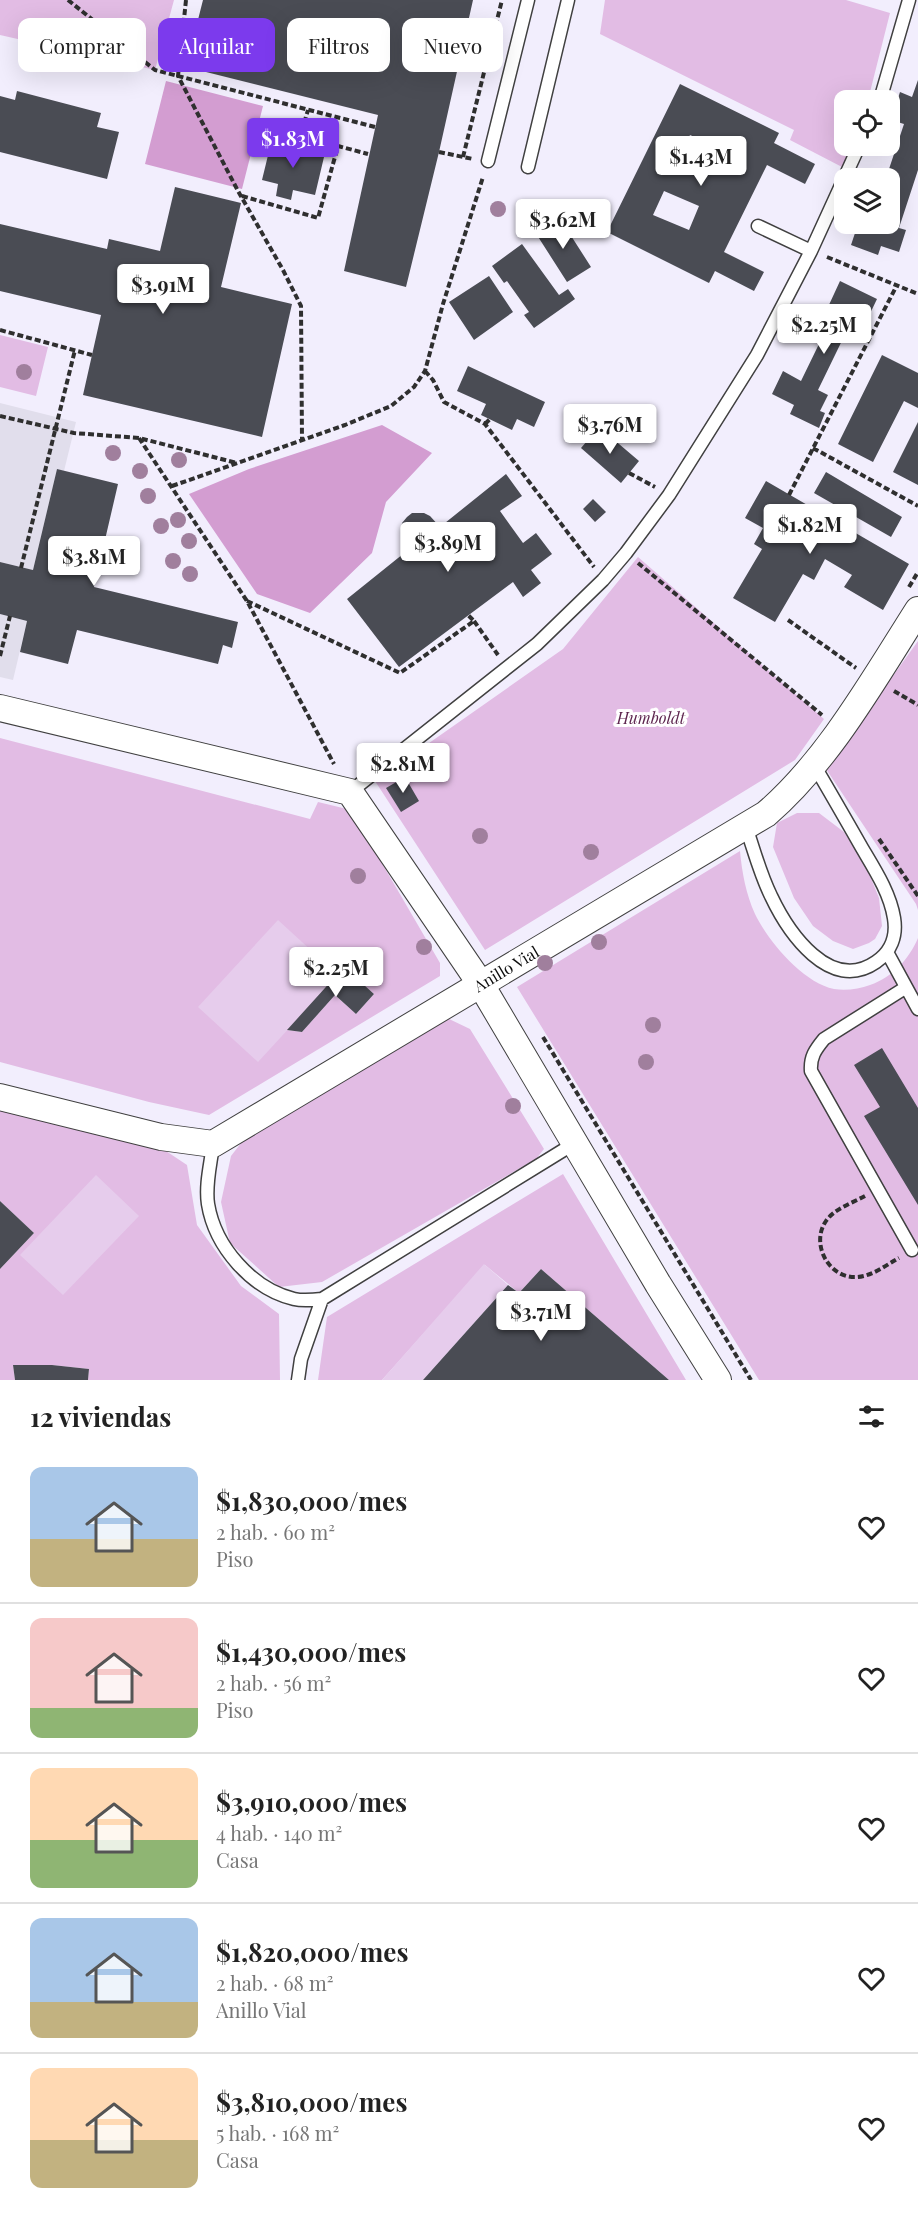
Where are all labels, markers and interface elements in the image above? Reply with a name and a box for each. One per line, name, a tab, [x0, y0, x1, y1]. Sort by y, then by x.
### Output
chip: Comprar	[18, 18, 146, 72]
chip: Alquilar	[158, 18, 275, 72]
chip: Filtros	[287, 18, 390, 72]
chip: Nuevo	[402, 18, 503, 72]
map controls	[834, 90, 900, 234]
button: locate	[834, 90, 900, 156]
pin: $1.83M	[244, 118, 342, 169]
text: $1.83M	[261, 124, 325, 151]
pin: $1.43M	[652, 136, 750, 187]
text: $1.43M	[669, 142, 733, 169]
button: layers	[834, 168, 900, 234]
pin: $3.62M	[514, 199, 612, 250]
text: $3.62M	[530, 205, 596, 232]
pin: $3.91M	[114, 264, 212, 315]
text: $3.91M	[131, 270, 195, 297]
pin: $2.25M	[775, 304, 873, 355]
text: $2.25M	[791, 310, 857, 337]
pin: $3.76M	[561, 404, 659, 455]
text: $3.76M	[577, 410, 643, 437]
pin: $1.82M	[761, 504, 859, 555]
text: $1.82M	[778, 510, 842, 537]
pin: $3.89M	[399, 522, 497, 573]
text: $3.89M	[414, 528, 482, 555]
pin: $3.81M	[45, 536, 143, 587]
text: $3.81M	[62, 542, 126, 569]
park label: Humboldt	[616, 707, 686, 728]
pin: $2.81M	[354, 743, 452, 794]
text: $2.81M	[371, 749, 435, 776]
street label: Anillo Vial	[469, 941, 543, 997]
pin: $2.25M	[287, 947, 385, 998]
text: $2.25M	[303, 953, 369, 980]
pin: $3.71M	[492, 1291, 590, 1342]
text: $3.71M	[510, 1297, 572, 1324]
text: 12 viviendas	[30, 1399, 171, 1434]
icon: filters	[855, 1400, 888, 1433]
text: $1,830,000/mes	[216, 1483, 407, 1518]
icon: home	[78, 1491, 150, 1563]
icon: heart	[855, 1511, 888, 1544]
text: 2 hab. · 60 m²	[216, 1518, 335, 1545]
text: Piso	[216, 1545, 253, 1572]
text: $1,430,000/mes	[216, 1634, 406, 1669]
icon: home	[78, 1642, 150, 1714]
icon: heart	[855, 1662, 888, 1695]
text: 2 hab. · 56 m²	[216, 1669, 331, 1696]
text: Piso	[216, 1696, 253, 1723]
text: $3,910,000/mes	[216, 1784, 407, 1819]
icon: home	[78, 1792, 150, 1864]
icon: heart	[855, 1812, 888, 1845]
text: 4 hab. · 140 m²	[216, 1819, 342, 1846]
text: Casa	[216, 1846, 259, 1873]
text: $1,820,000/mes	[216, 1934, 408, 1969]
icon: home	[78, 1942, 150, 2014]
icon: heart	[855, 1962, 888, 1995]
text: 2 hab. · 68 m²	[216, 1969, 333, 1996]
text: Anillo Vial	[216, 1996, 306, 2023]
text: $3,810,000/mes	[216, 2084, 407, 2119]
icon: home	[78, 2092, 150, 2164]
icon: heart	[855, 2112, 888, 2145]
text: 5 hab. · 168 m²	[216, 2119, 339, 2146]
text: Casa	[216, 2146, 259, 2173]

